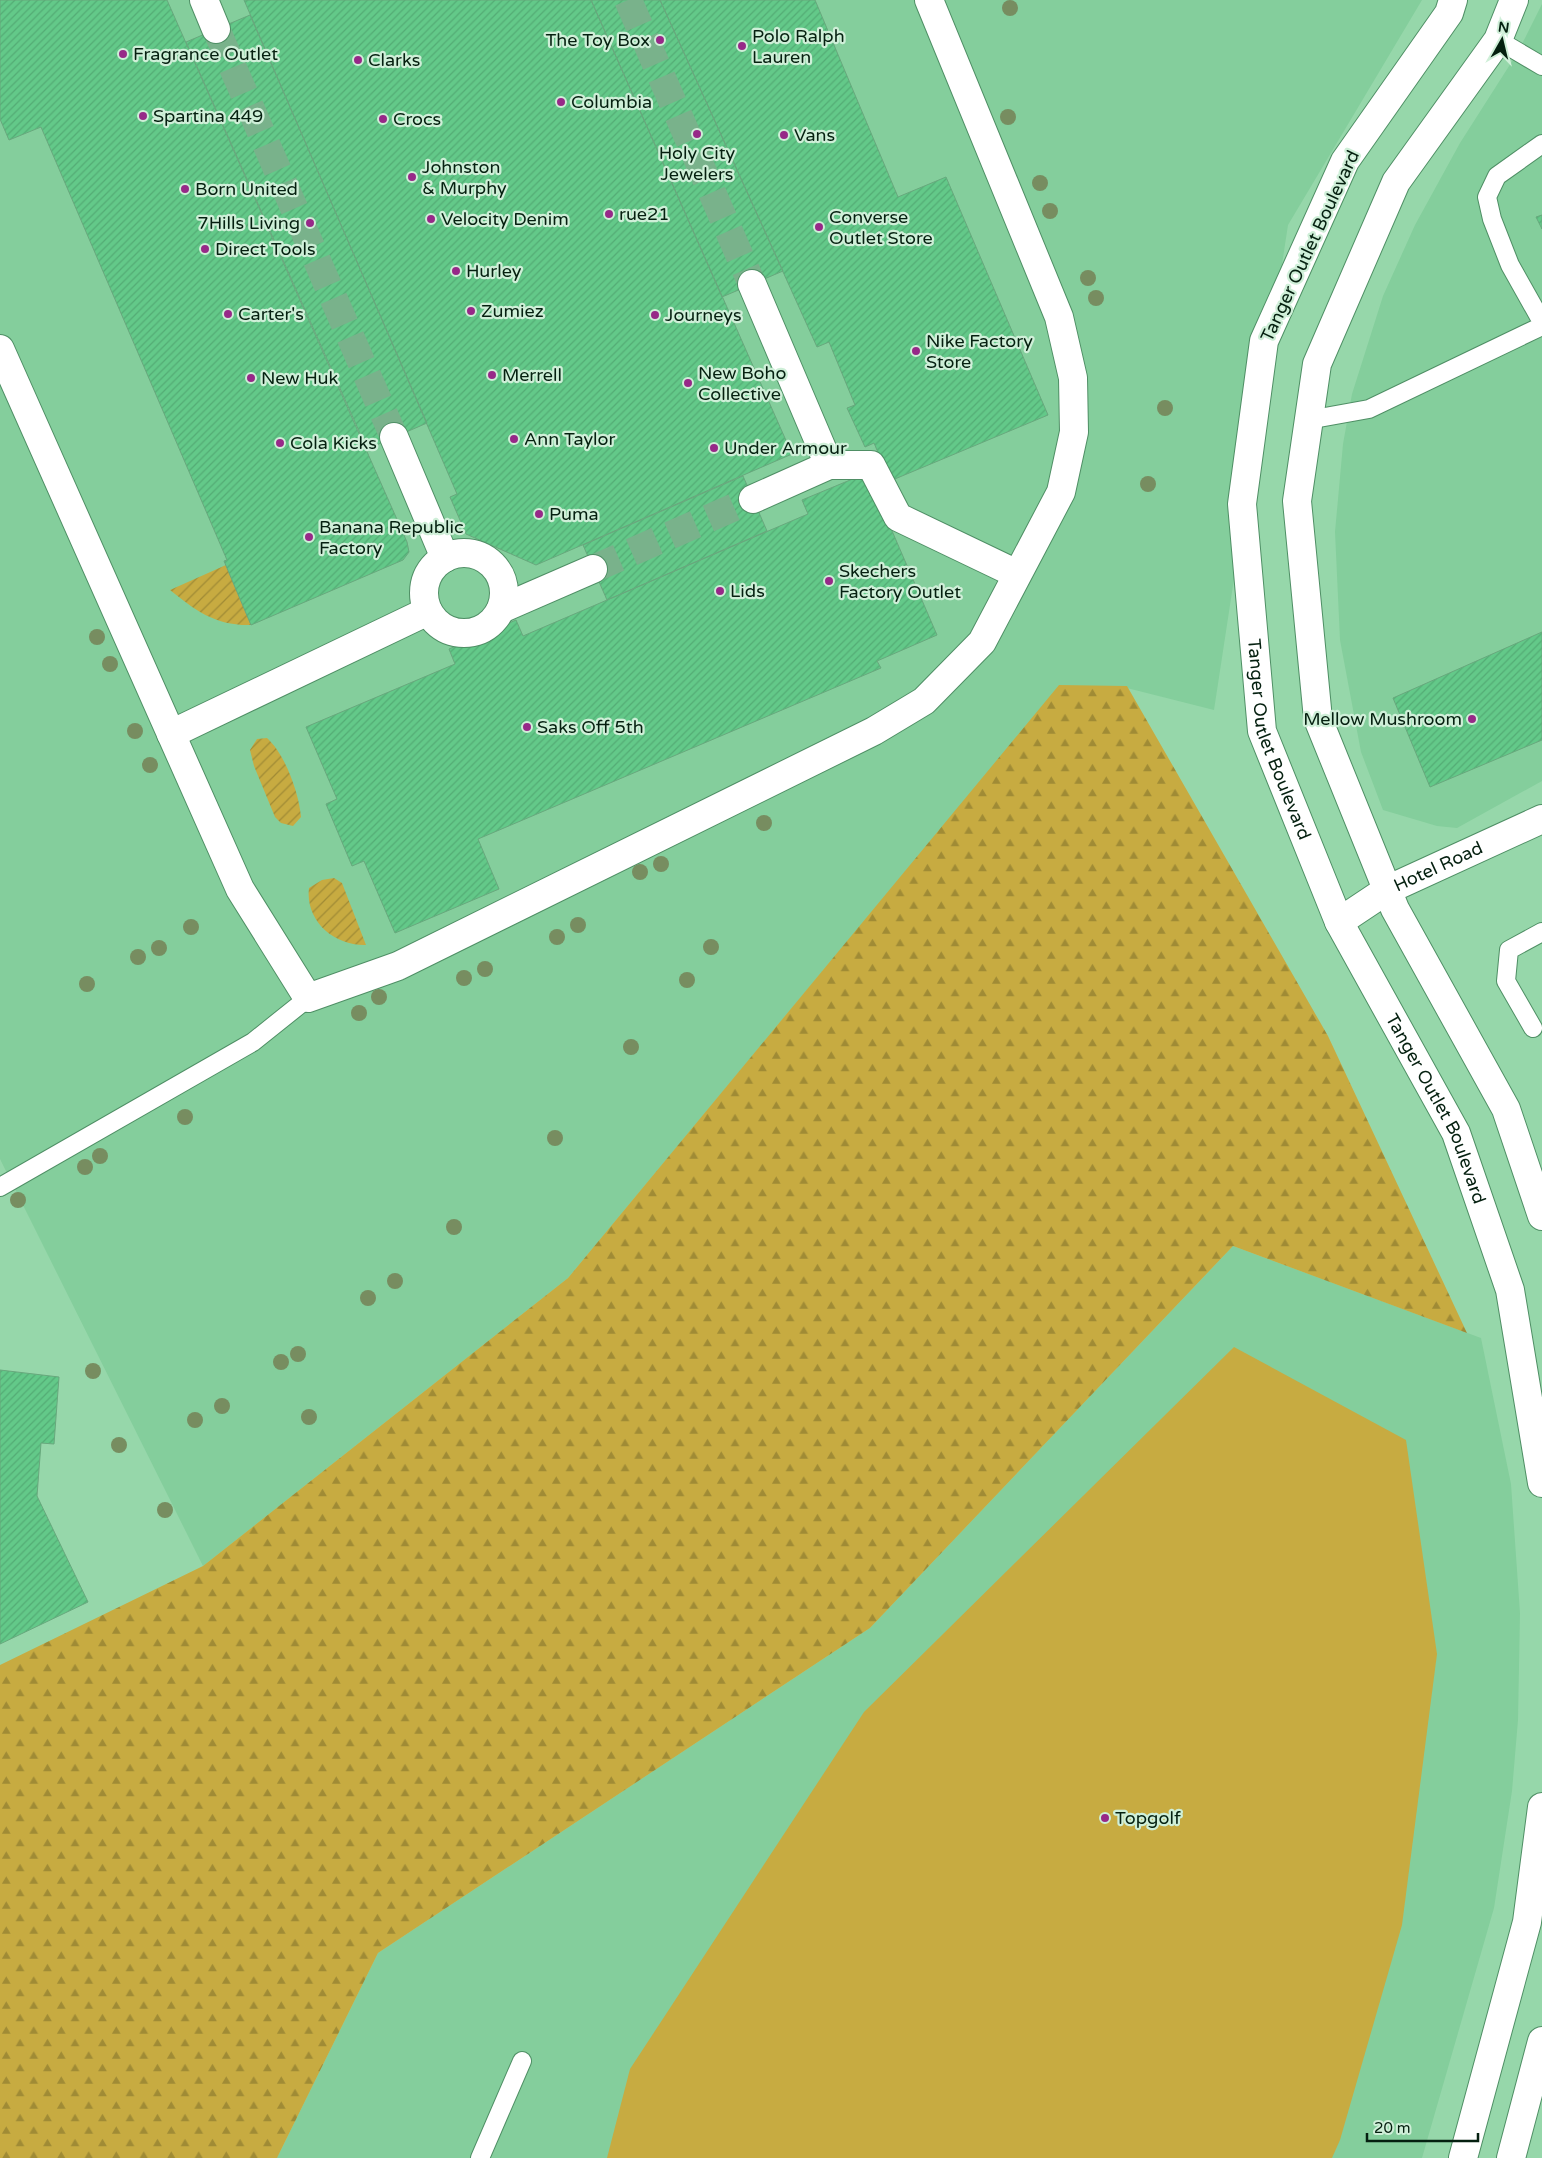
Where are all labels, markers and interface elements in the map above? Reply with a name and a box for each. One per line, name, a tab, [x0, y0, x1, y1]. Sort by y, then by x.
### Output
north arrow	[1477, 15, 1527, 65]
text: N	[1497, 18, 1510, 37]
place label: Polo Ralph Lauren	[752, 25, 845, 68]
place label: The Toy Box	[546, 29, 650, 51]
marker: The Toy Box	[654, 34, 666, 46]
marker: Polo Ralph Lauren	[736, 40, 748, 52]
place label: Fragrance Outlet	[133, 43, 278, 65]
marker: Fragrance Outlet	[117, 48, 129, 60]
place label: Clarks	[368, 49, 420, 71]
marker: Clarks	[352, 54, 364, 66]
place label: Columbia	[571, 91, 652, 113]
marker: Columbia	[555, 96, 567, 108]
place label: Spartina 449	[153, 105, 263, 127]
place label: Crocs	[393, 108, 441, 130]
marker: Spartina 449	[137, 110, 149, 122]
marker: Crocs	[377, 113, 389, 125]
place label: Vans	[794, 124, 835, 146]
marker: Holy City Jewelers	[691, 128, 703, 140]
marker: Vans	[778, 129, 790, 141]
place label: Holy City Jewelers	[659, 142, 736, 185]
street label: Tanger Outlet Boulevard	[1256, 147, 1364, 345]
place label: Johnston & Murphy	[422, 156, 507, 199]
marker: Johnston & Murphy	[406, 171, 418, 183]
place label: Born United	[195, 178, 298, 200]
marker: Born United	[179, 183, 191, 195]
place label: rue21	[619, 203, 670, 225]
place label: Converse Outlet Store	[829, 206, 933, 249]
place label: Velocity Denim	[441, 208, 569, 230]
marker: rue21	[603, 208, 615, 220]
place label: 7Hills Living	[197, 212, 300, 234]
marker: Velocity Denim	[425, 213, 437, 225]
marker: 7Hills Living	[304, 217, 316, 229]
marker: Converse Outlet Store	[813, 221, 825, 233]
place label: Direct Tools	[215, 238, 316, 260]
marker: Direct Tools	[199, 243, 211, 255]
place label: Hurley	[466, 260, 522, 282]
marker: Hurley	[450, 265, 462, 277]
place label: Zumiez	[481, 300, 544, 322]
place label: Carter's	[238, 303, 304, 325]
place label: Journeys	[665, 304, 742, 326]
marker: Zumiez	[465, 305, 477, 317]
marker: Carter's	[222, 308, 234, 320]
marker: Journeys	[649, 309, 661, 321]
place label: Nike Factory Store	[926, 330, 1033, 373]
marker: Nike Factory Store	[910, 345, 922, 357]
place label: New Boho Collective	[698, 362, 787, 405]
place label: Merrell	[502, 364, 562, 386]
place label: New Huk	[261, 367, 339, 389]
marker: Merrell	[486, 369, 498, 381]
marker: New Huk	[245, 372, 257, 384]
marker: New Boho Collective	[682, 377, 694, 389]
place label: Ann Taylor	[524, 428, 615, 450]
place label: Cola Kicks	[290, 432, 377, 454]
marker: Ann Taylor	[508, 433, 520, 445]
marker: Cola Kicks	[274, 437, 286, 449]
place label: Under Armour	[724, 437, 847, 459]
marker: Under Armour	[708, 442, 720, 454]
place label: Puma	[549, 503, 599, 525]
marker: Puma	[533, 508, 545, 520]
place label: Banana Republic Factory	[319, 516, 464, 559]
marker: Banana Republic Factory	[303, 531, 315, 543]
place label: Skechers Factory Outlet	[839, 560, 961, 603]
marker: Skechers Factory Outlet	[823, 575, 835, 587]
place label: Lids	[730, 580, 765, 602]
marker: Lids	[714, 585, 726, 597]
street label: Tanger Outlet Boulevard	[1243, 638, 1316, 843]
place label: Mellow Mushroom	[1303, 708, 1462, 730]
marker: Mellow Mushroom	[1466, 713, 1478, 725]
place label: Saks Off 5th	[537, 716, 644, 738]
marker: Saks Off 5th	[521, 721, 533, 733]
street label: Hotel Road	[1390, 837, 1486, 896]
street label: Tanger Outlet Boulevard	[1381, 1010, 1490, 1207]
place label: Topgolf	[1115, 1807, 1181, 1829]
marker: Topgolf	[1099, 1812, 1111, 1824]
scale bar	[1367, 2110, 1478, 2142]
text: 20 m	[1374, 2119, 1411, 2137]

